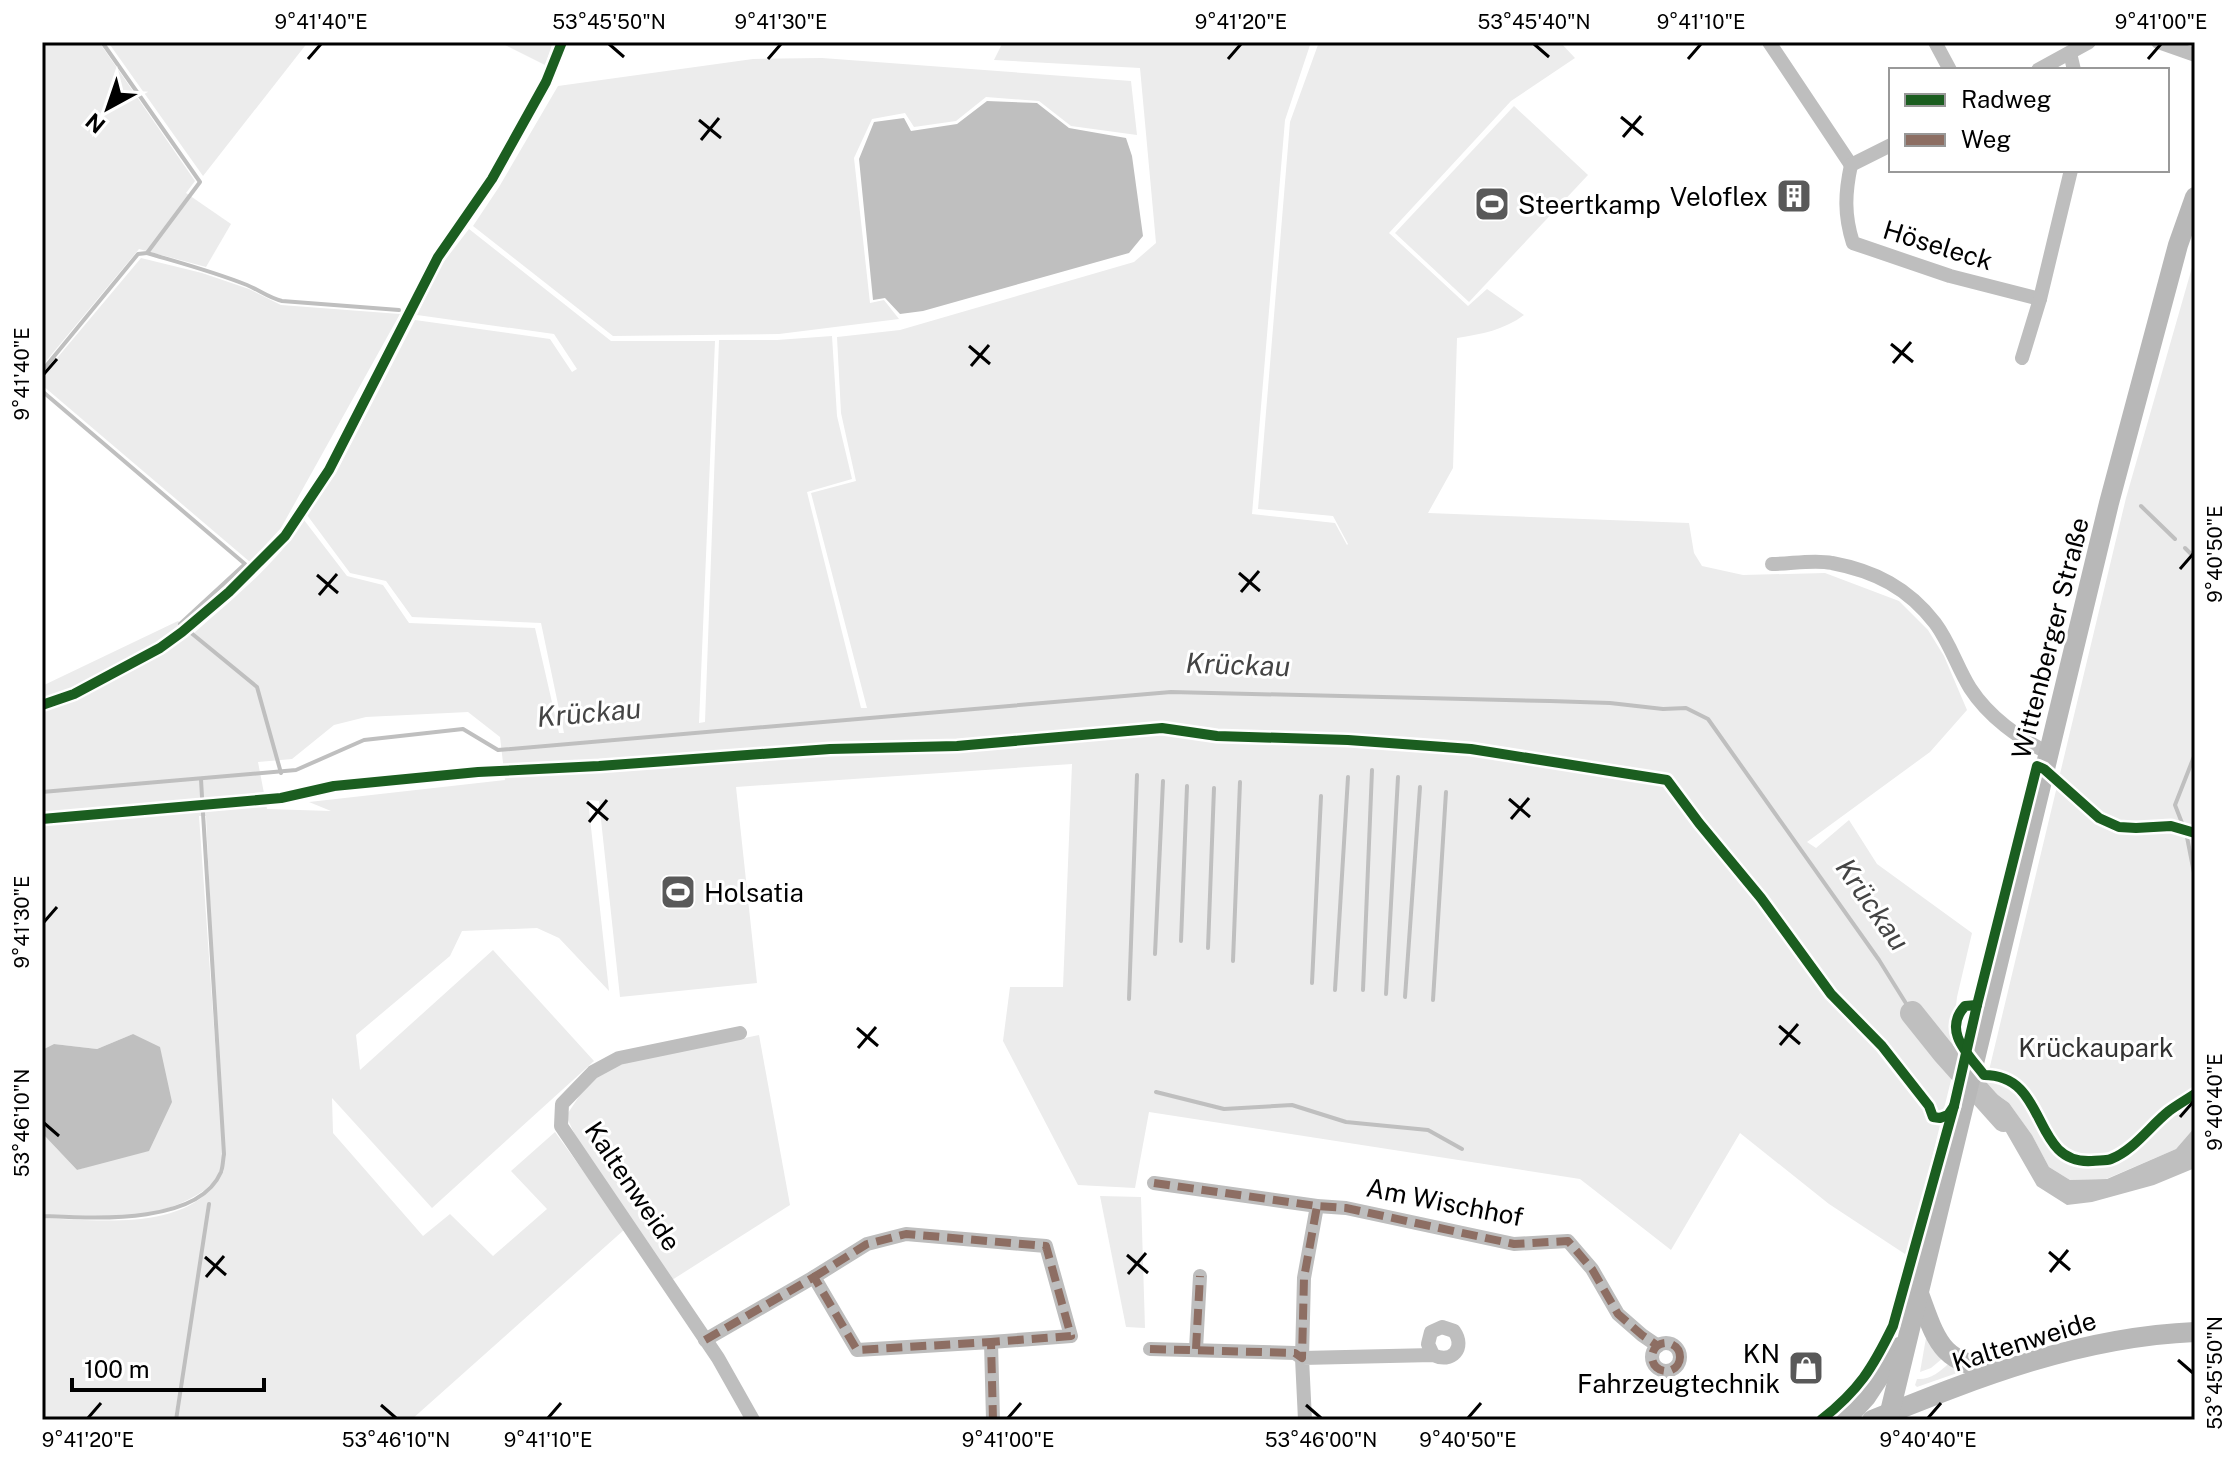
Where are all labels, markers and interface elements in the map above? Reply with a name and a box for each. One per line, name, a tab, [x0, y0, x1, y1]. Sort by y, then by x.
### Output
text: 9°41'40"E	[274, 10, 368, 34]
text: 53°45'50"N	[552, 10, 666, 34]
text: 9°41'30"E	[734, 10, 828, 34]
text: 9°41'20"E	[1195, 10, 1287, 34]
text: 53°45'40"N	[1477, 10, 1591, 34]
text: 9°41'10"E	[1657, 10, 1745, 34]
text: 9°41'00"E	[2115, 10, 2207, 34]
north arrow	[68, 68, 148, 148]
legend	[1889, 68, 2169, 172]
text: Radweg	[1961, 85, 2052, 113]
text: N	[80, 108, 110, 139]
text: Weg	[1961, 125, 2011, 153]
building icon: Veloflex	[1775, 177, 1813, 215]
place label: Veloflex	[1670, 181, 1768, 212]
sports icon: Steertkamp	[1473, 185, 1511, 223]
place label: Steertkamp	[1518, 189, 1661, 220]
street label: Höseleck	[1880, 214, 1996, 276]
text: 9°41'40"E	[10, 327, 34, 421]
text: 9°40'50"E	[2203, 505, 2227, 603]
street label: Wittenberger Straße	[2005, 514, 2095, 762]
water label: Krückau	[1185, 646, 1291, 682]
water label: Krückau	[535, 691, 643, 733]
water label: Krückau	[1829, 852, 1917, 956]
sports icon: Holsatia	[659, 873, 697, 911]
text: 9°41'30"E	[10, 875, 34, 969]
place label: Holsatia	[704, 877, 804, 908]
park label: Krückaupark	[2018, 1032, 2174, 1063]
text: 9°40'40"E	[2203, 1053, 2227, 1151]
text: 53°46'10"N	[10, 1069, 34, 1177]
street label: Kaltenweide	[578, 1115, 688, 1257]
street label: Am Wischhof	[1364, 1172, 1526, 1232]
street label: Kaltenweide	[1948, 1304, 2100, 1378]
text: 53°45'50"N	[2203, 1316, 2227, 1430]
place label: KN Fahrzeugtechnik	[1577, 1338, 1780, 1399]
scale bar	[72, 1342, 264, 1392]
shop icon: KN Fahrzeugtechnik	[1787, 1349, 1825, 1387]
text: 100 m	[84, 1355, 150, 1383]
text: 9°41'20"E	[42, 1428, 134, 1452]
text: 53°46'10"N	[342, 1428, 450, 1452]
text: 9°41'10"E	[504, 1428, 592, 1452]
text: 9°41'00"E	[962, 1428, 1054, 1452]
text: 53°46'00"N	[1265, 1428, 1377, 1452]
text: 9°40'50"E	[1419, 1428, 1517, 1452]
text: 9°40'40"E	[1879, 1428, 1977, 1452]

